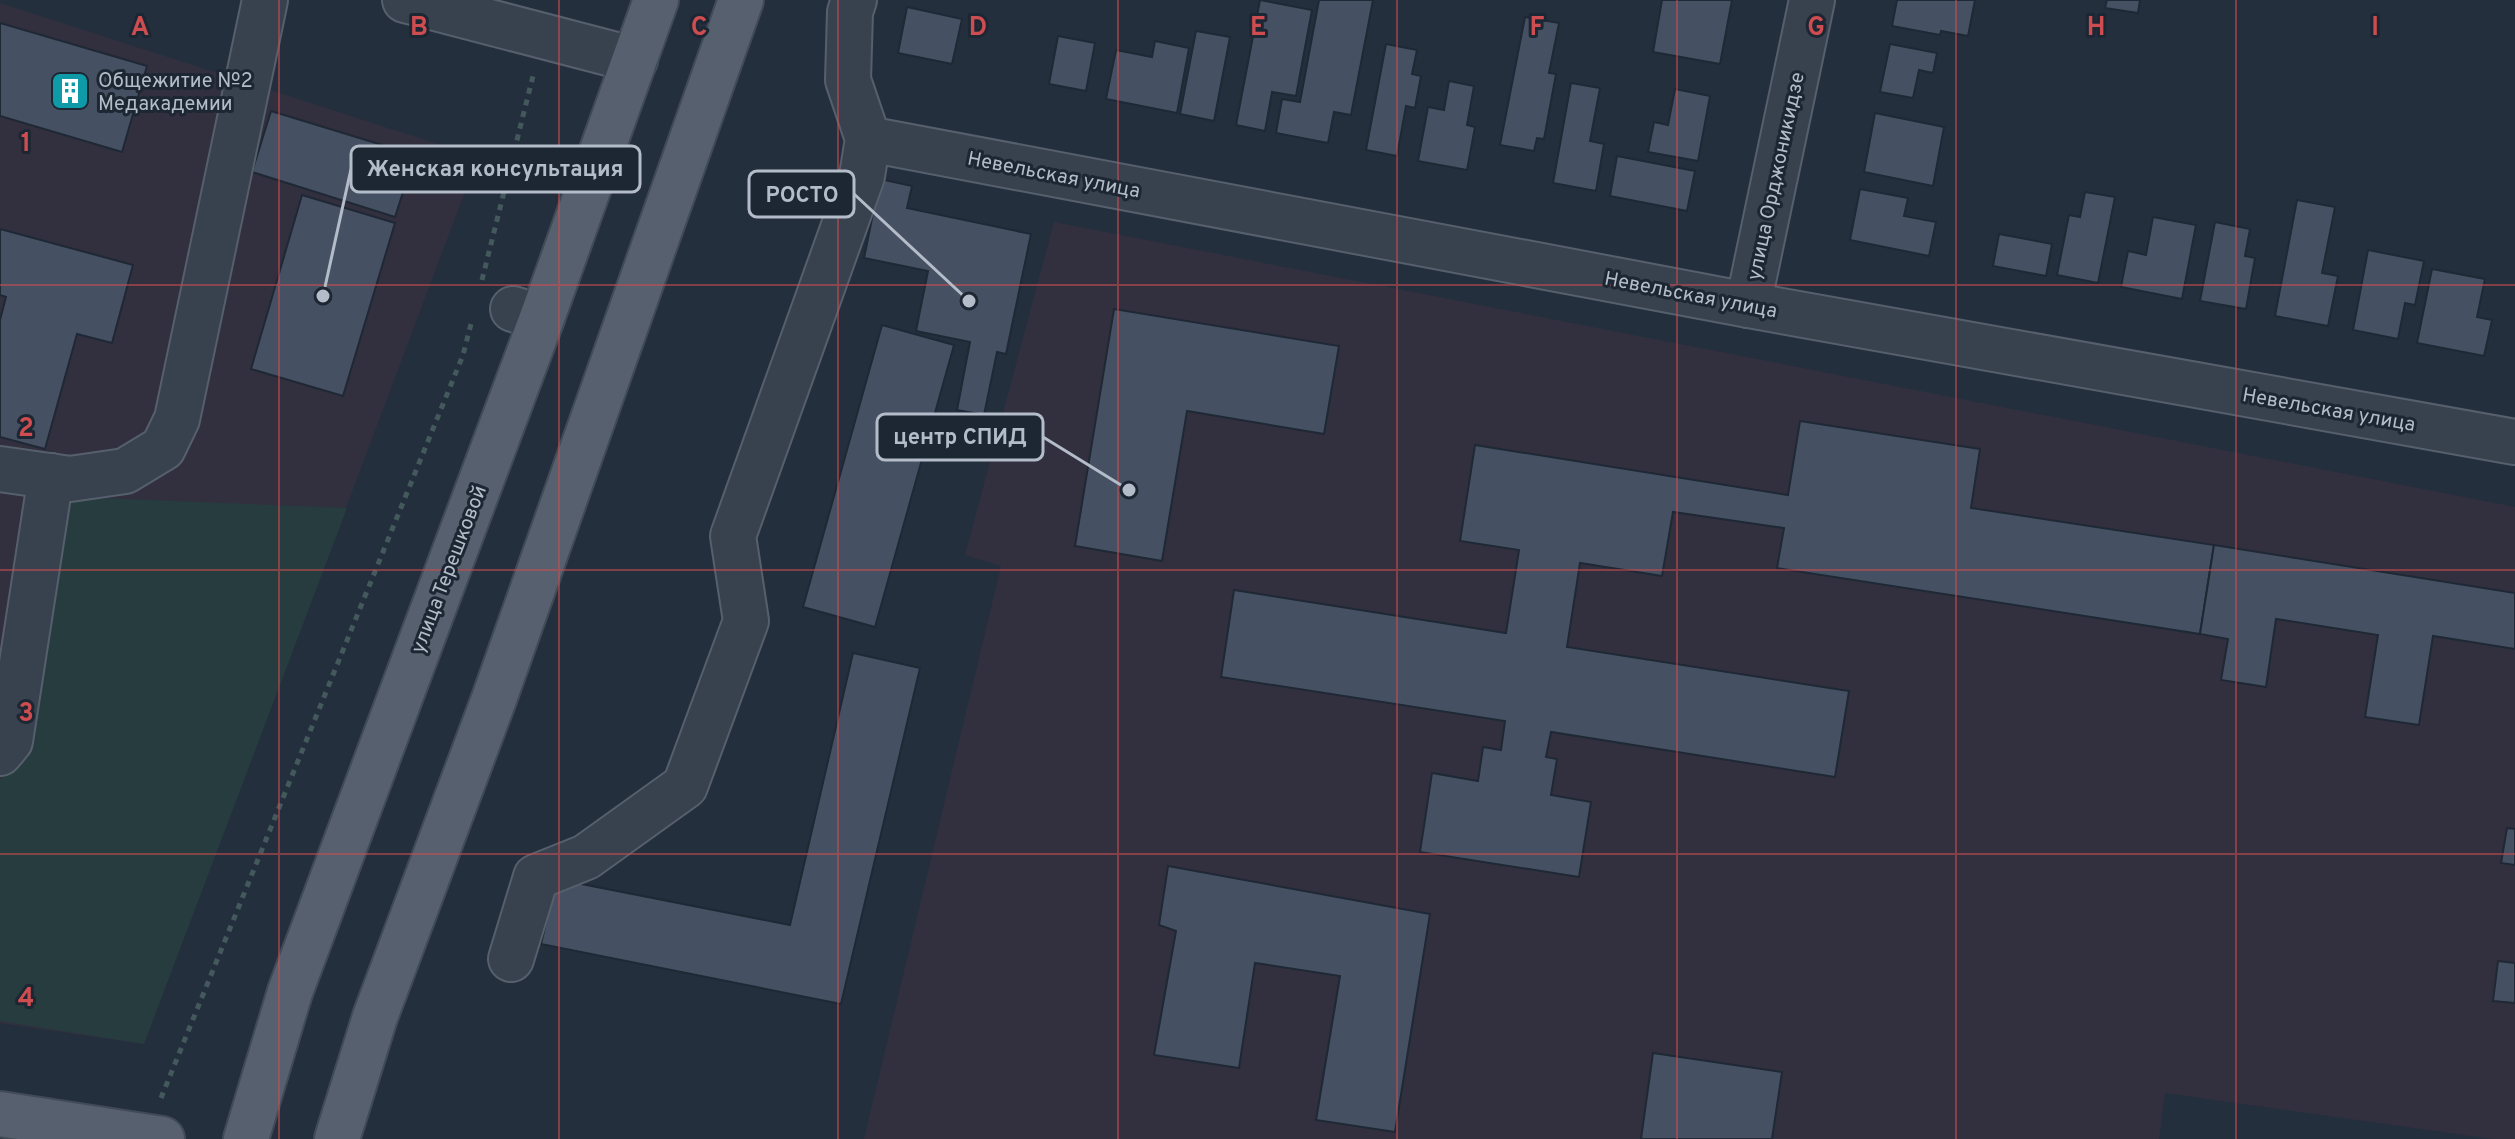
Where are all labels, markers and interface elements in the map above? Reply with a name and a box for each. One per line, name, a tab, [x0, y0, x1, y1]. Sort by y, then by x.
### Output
text: A	[131, 12, 149, 45]
text: B	[410, 12, 428, 45]
text: C	[691, 12, 707, 45]
text: D	[969, 12, 987, 45]
text: E	[1250, 12, 1266, 45]
text: F	[1530, 12, 1545, 45]
text: G	[1807, 12, 1825, 45]
text: H	[2087, 12, 2105, 45]
text: I	[2371, 12, 2379, 45]
place label: Общежитие №2 Медакадемии	[98, 69, 253, 118]
building icon: Общежитие №2 Медакадемии	[49, 70, 91, 112]
street label: улица Орджоникидзе	[1742, 70, 1812, 283]
text: 1	[21, 128, 31, 161]
callout: Женская консультация	[351, 146, 640, 192]
street label: Невельская улица	[965, 146, 1142, 205]
text: Женская консультация	[367, 157, 623, 184]
callout: РОСТО	[749, 171, 854, 217]
text: РОСТО	[765, 183, 839, 210]
street label: Невельская улица	[1602, 266, 1779, 325]
street label: Невельская улица	[2240, 383, 2417, 439]
text: 2	[18, 413, 34, 446]
callout: центр СПИД	[877, 414, 1043, 460]
text: центр СПИД	[893, 425, 1027, 452]
street label: улица Терешковой	[406, 482, 494, 657]
text: 3	[18, 698, 34, 731]
text: 4	[18, 983, 34, 1016]

